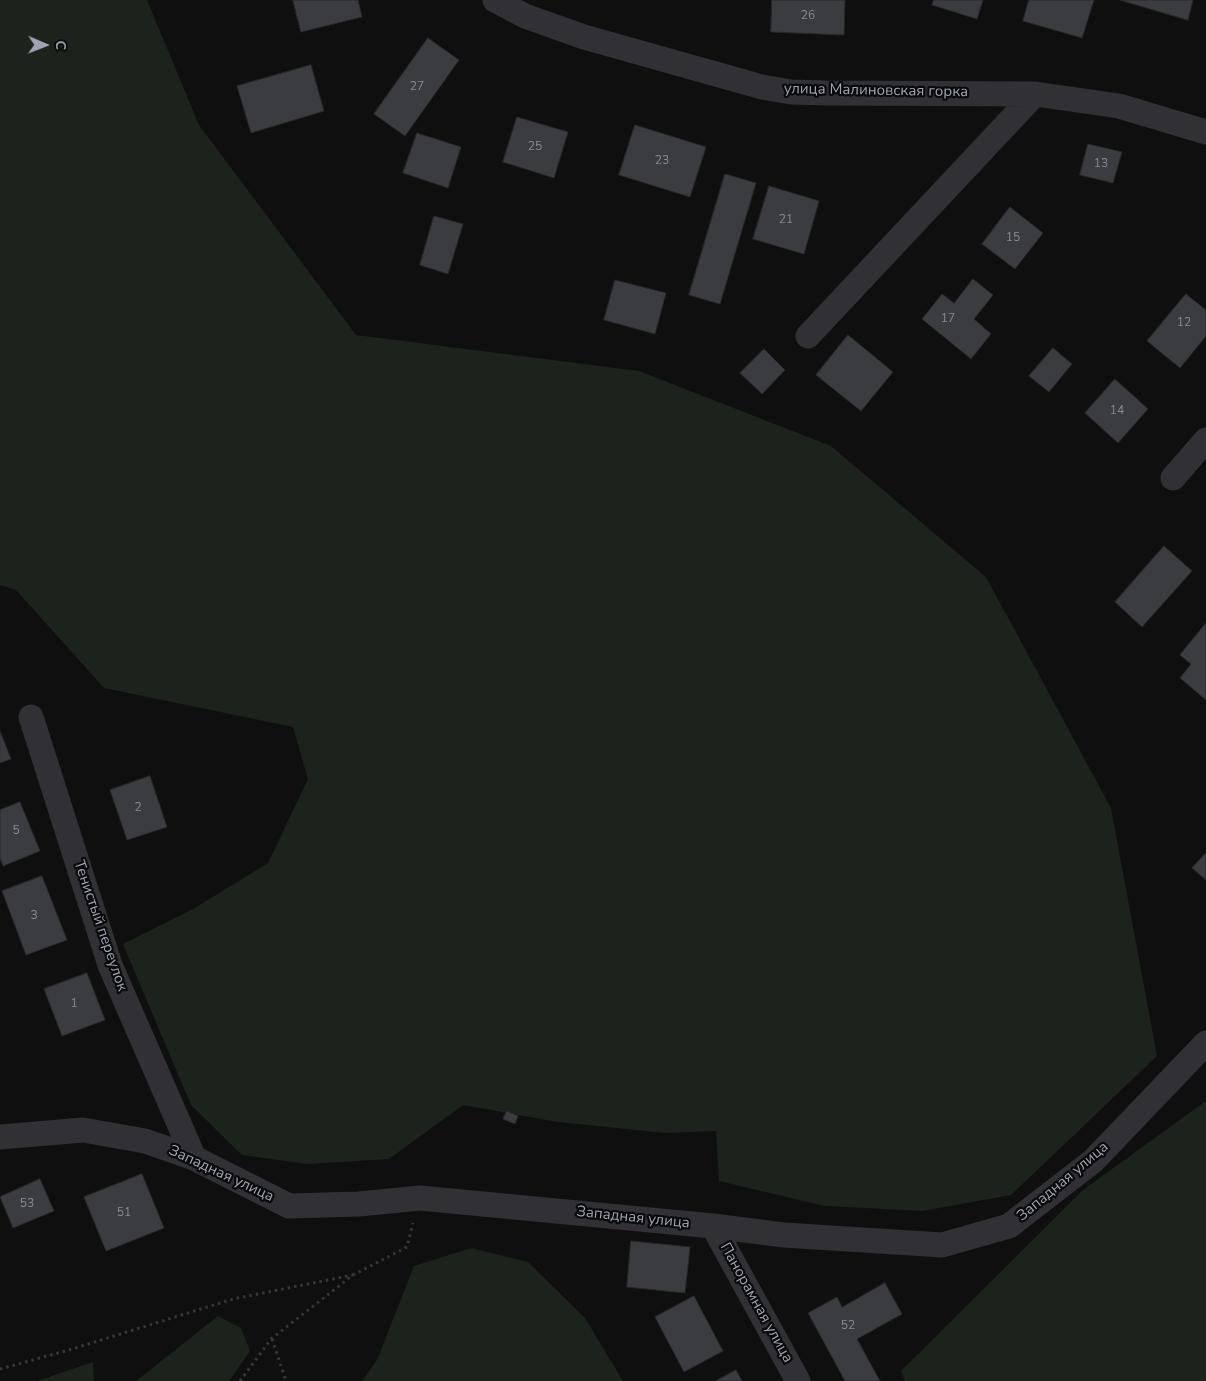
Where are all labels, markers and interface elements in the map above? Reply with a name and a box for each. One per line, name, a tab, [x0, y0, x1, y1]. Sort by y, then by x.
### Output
house number: 26	[801, 9, 815, 23]
north arrow	[20, 20, 70, 70]
text: С	[51, 40, 70, 50]
house number: 27	[410, 80, 424, 94]
street label: улица Малиновская горка	[784, 80, 968, 102]
house number: 25	[528, 140, 542, 154]
house number: 23	[655, 154, 669, 168]
house number: 13	[1094, 157, 1108, 171]
house number: 21	[779, 213, 793, 227]
house number: 15	[1006, 231, 1020, 245]
house number: 17	[941, 312, 955, 326]
house number: 12	[1177, 316, 1191, 330]
house number: 14	[1110, 404, 1124, 418]
house number: 2	[134, 801, 142, 815]
house number: 5	[12, 824, 20, 838]
street label: Тенистый переулок	[69, 858, 131, 994]
house number: 3	[30, 909, 38, 923]
house number: 1	[70, 997, 78, 1011]
street label: Западная улица	[1014, 1138, 1112, 1226]
street label: Западная улица	[166, 1142, 276, 1206]
house number: 53	[20, 1197, 34, 1211]
street label: Западная улица	[575, 1203, 691, 1233]
house number: 51	[117, 1206, 131, 1220]
street label: Панорамная улица	[716, 1240, 796, 1366]
house number: 52	[841, 1319, 855, 1333]

